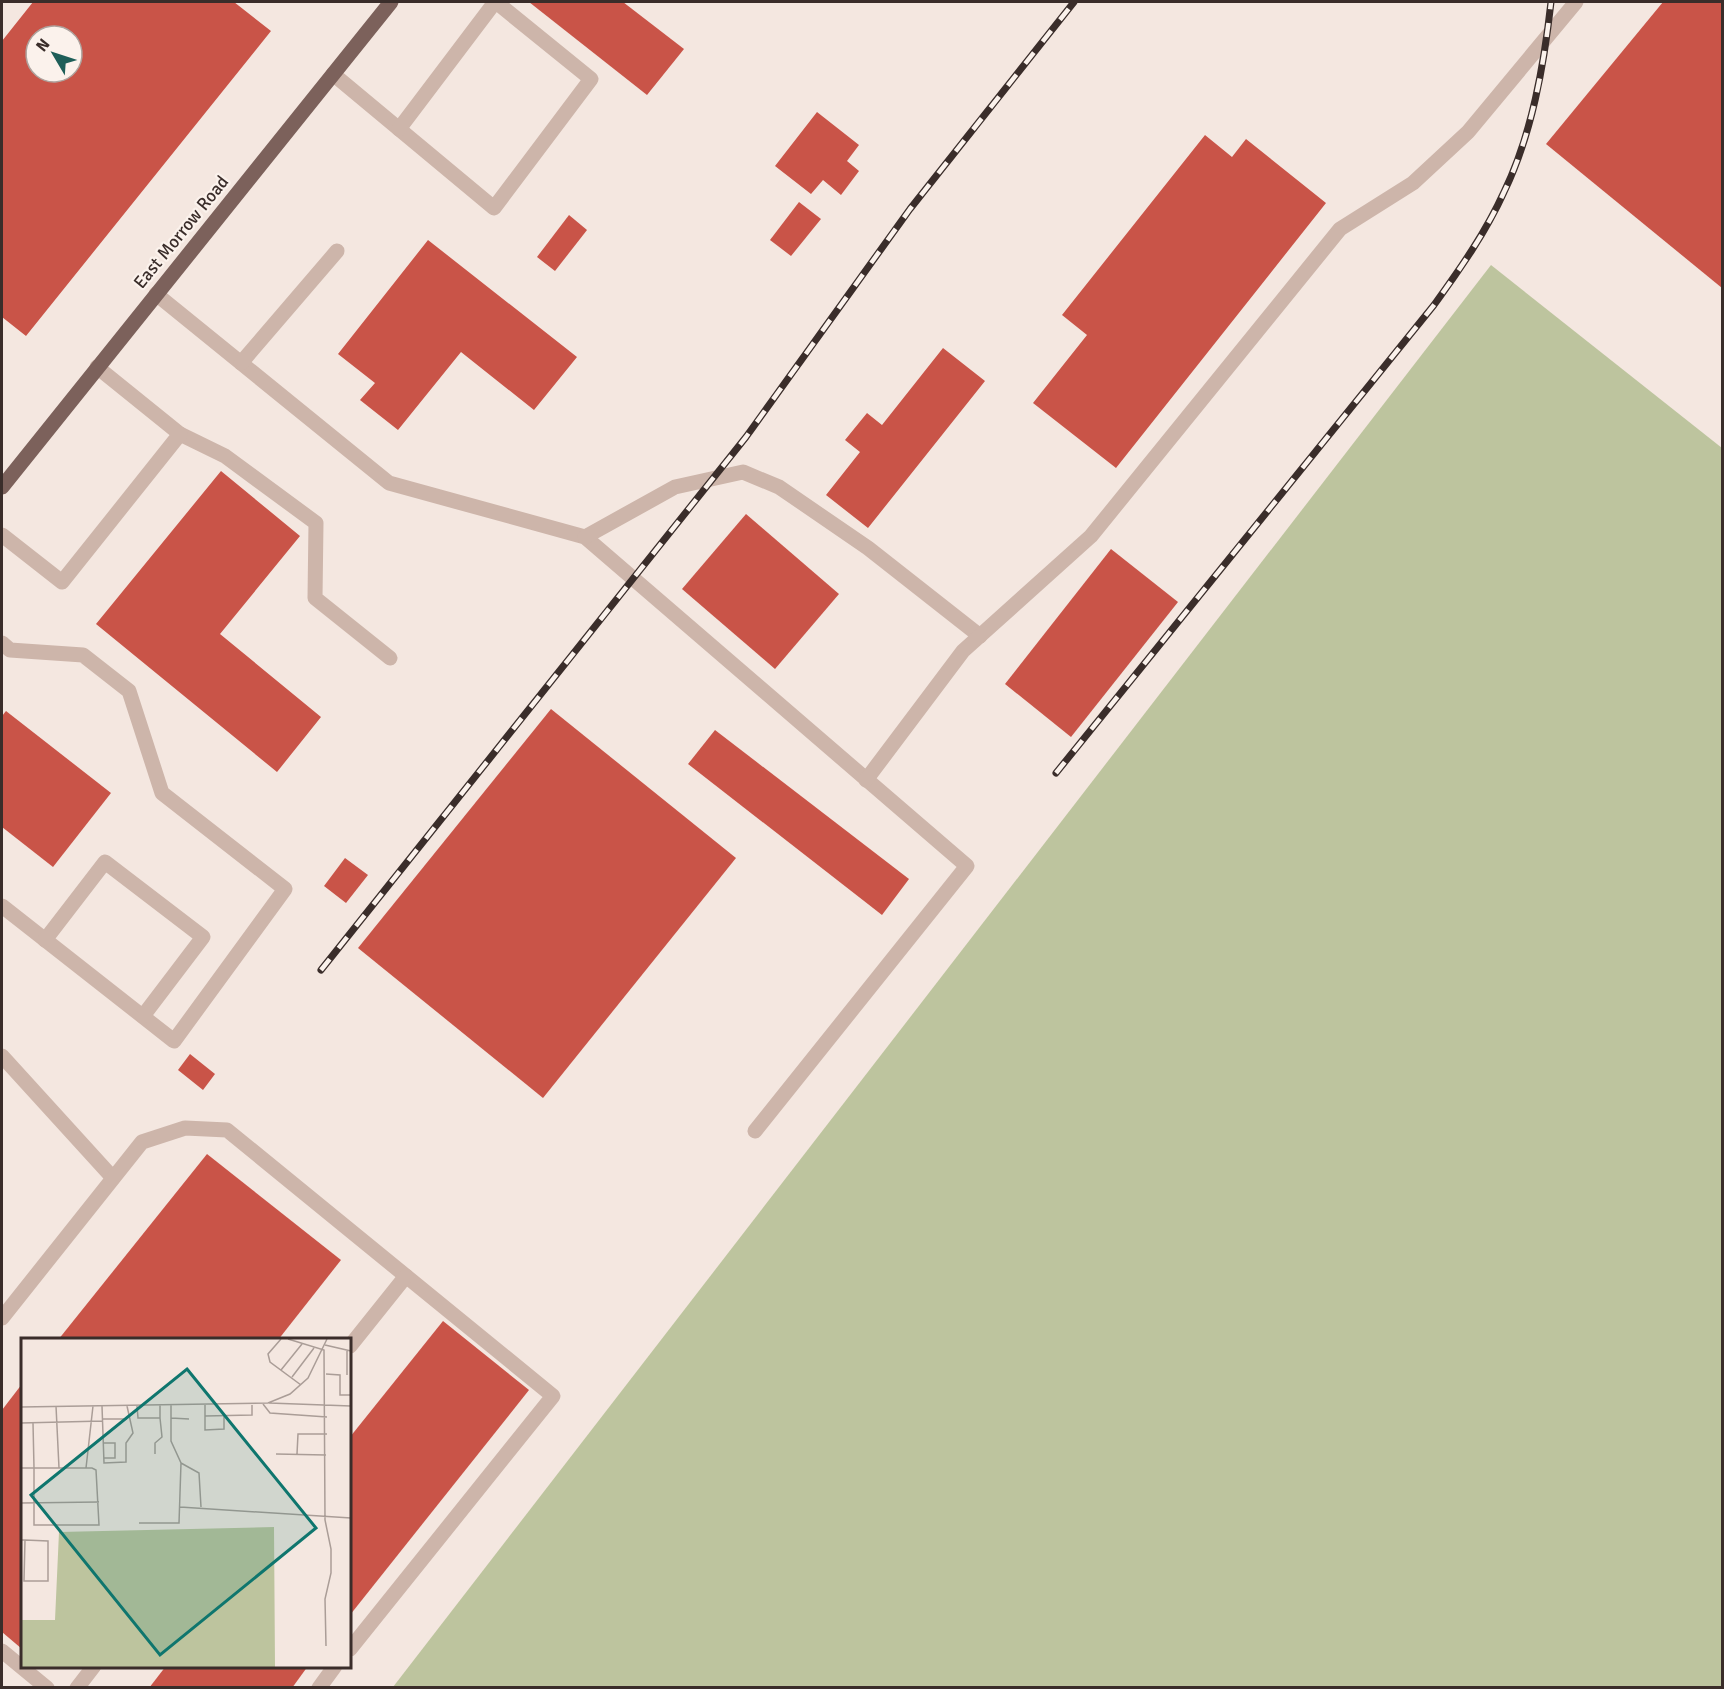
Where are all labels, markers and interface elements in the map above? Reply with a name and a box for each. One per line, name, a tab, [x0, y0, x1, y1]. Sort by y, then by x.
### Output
north arrow	[24, 24, 84, 84]
text: N	[32, 35, 54, 56]
street label: East Morrow Road	[129, 171, 233, 293]
inset map	[21, 1338, 351, 1668]

